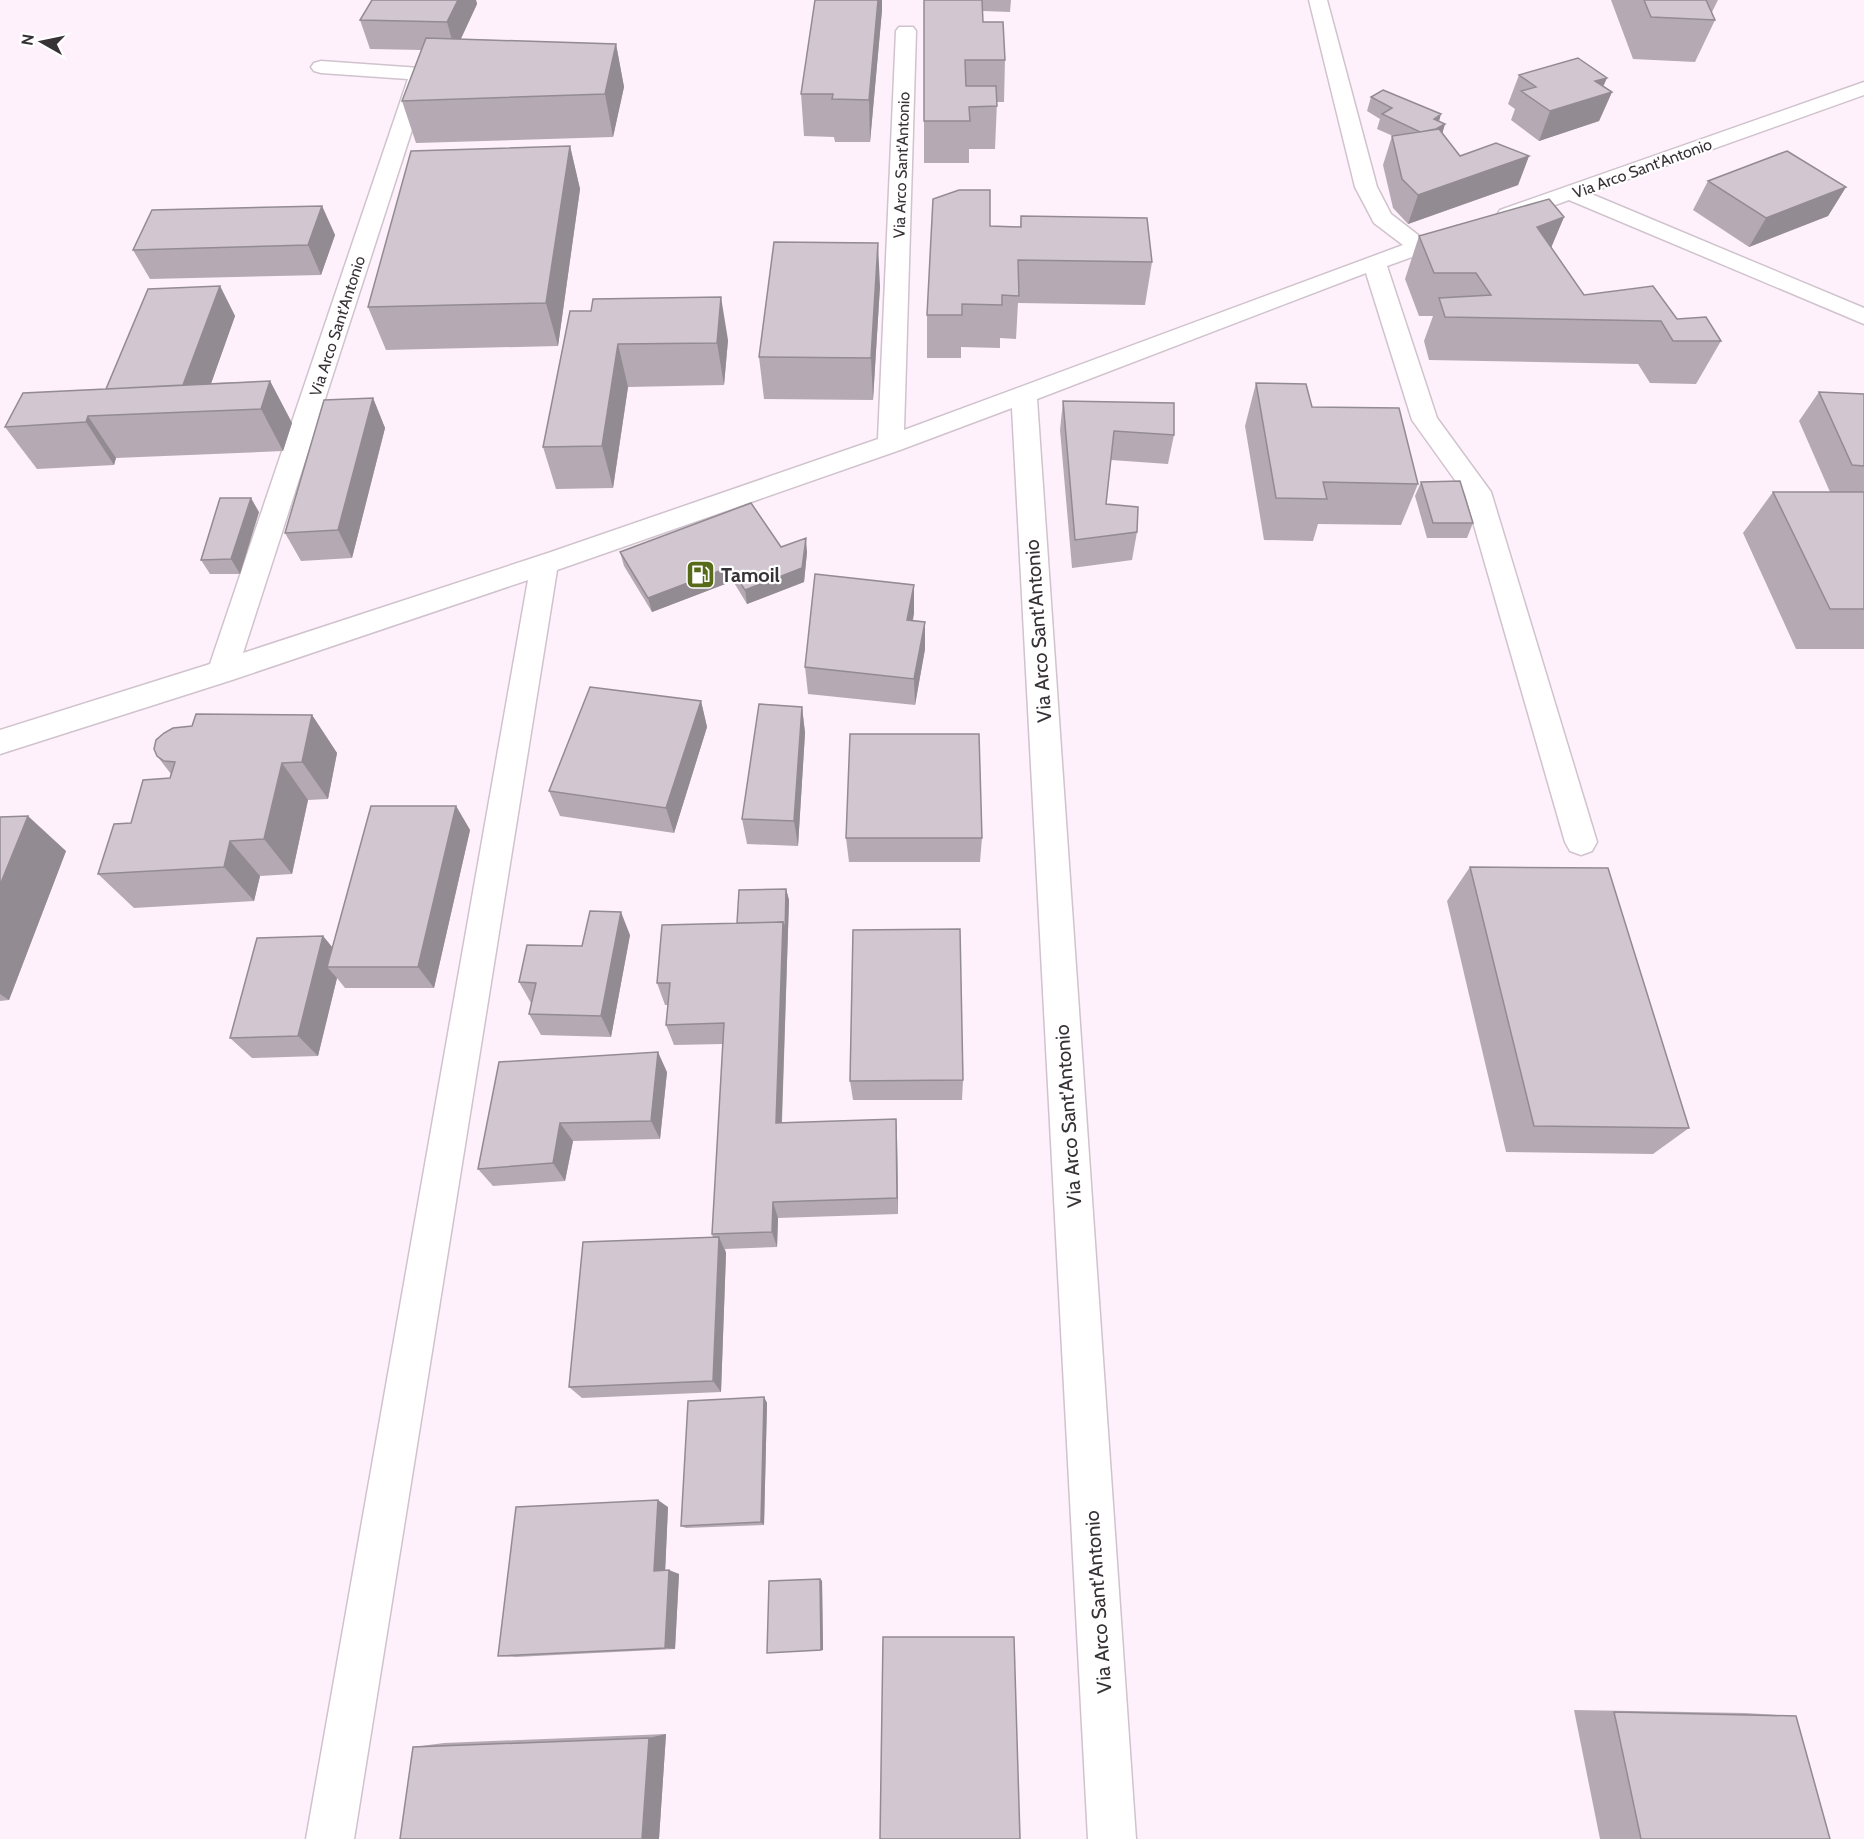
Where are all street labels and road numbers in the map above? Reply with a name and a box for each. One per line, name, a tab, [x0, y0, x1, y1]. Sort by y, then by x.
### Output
street label: Via Arco Sant'Antonio	[889, 91, 914, 239]
street label: Via Arco Sant'Antonio	[1570, 134, 1714, 202]
street label: Via Arco Sant'Antonio	[306, 253, 369, 399]
street label: Via Arco Sant'Antonio	[1020, 539, 1056, 723]
street label: Via Arco Sant'Antonio	[1050, 1024, 1086, 1208]
street label: Via Arco Sant'Antonio	[1080, 1510, 1116, 1694]

